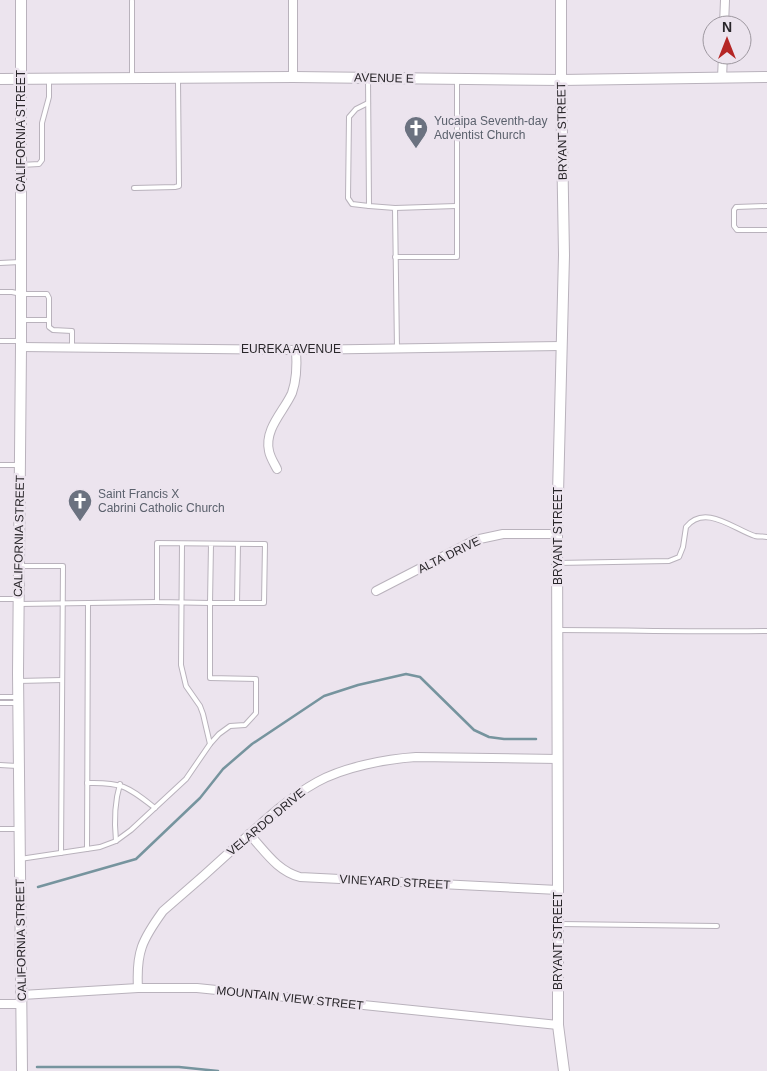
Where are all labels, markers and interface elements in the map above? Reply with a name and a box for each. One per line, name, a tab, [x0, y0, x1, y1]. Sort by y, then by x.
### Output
north arrow	[702, 15, 752, 65]
text: N	[722, 19, 732, 35]
street label: CALIFORNIA STREET	[14, 69, 28, 192]
street label: AVENUE E	[354, 70, 414, 86]
street label: BRYANT STREET	[554, 81, 570, 180]
place label: Yucaipa Seventh-day Adventist Church	[434, 114, 547, 142]
church icon: Yucaipa Seventh-day Adventist Church	[403, 115, 429, 149]
street label: EUREKA AVENUE	[241, 342, 341, 356]
street label: CALIFORNIA STREET	[11, 474, 27, 597]
street label: BRYANT STREET	[551, 486, 565, 585]
place label: Saint Francis X Cabrini Catholic Church	[98, 487, 225, 515]
church icon: Saint Francis X Cabrini Catholic Church	[67, 488, 93, 522]
street label: ALTA DRIVE	[416, 534, 482, 576]
street label: VELARDO DRIVE	[224, 785, 308, 859]
street label: VINEYARD STREET	[339, 872, 452, 892]
street label: CALIFORNIA STREET	[13, 878, 29, 1001]
street label: BRYANT STREET	[551, 891, 565, 990]
street label: MOUNTAIN VIEW STREET	[216, 983, 365, 1013]

